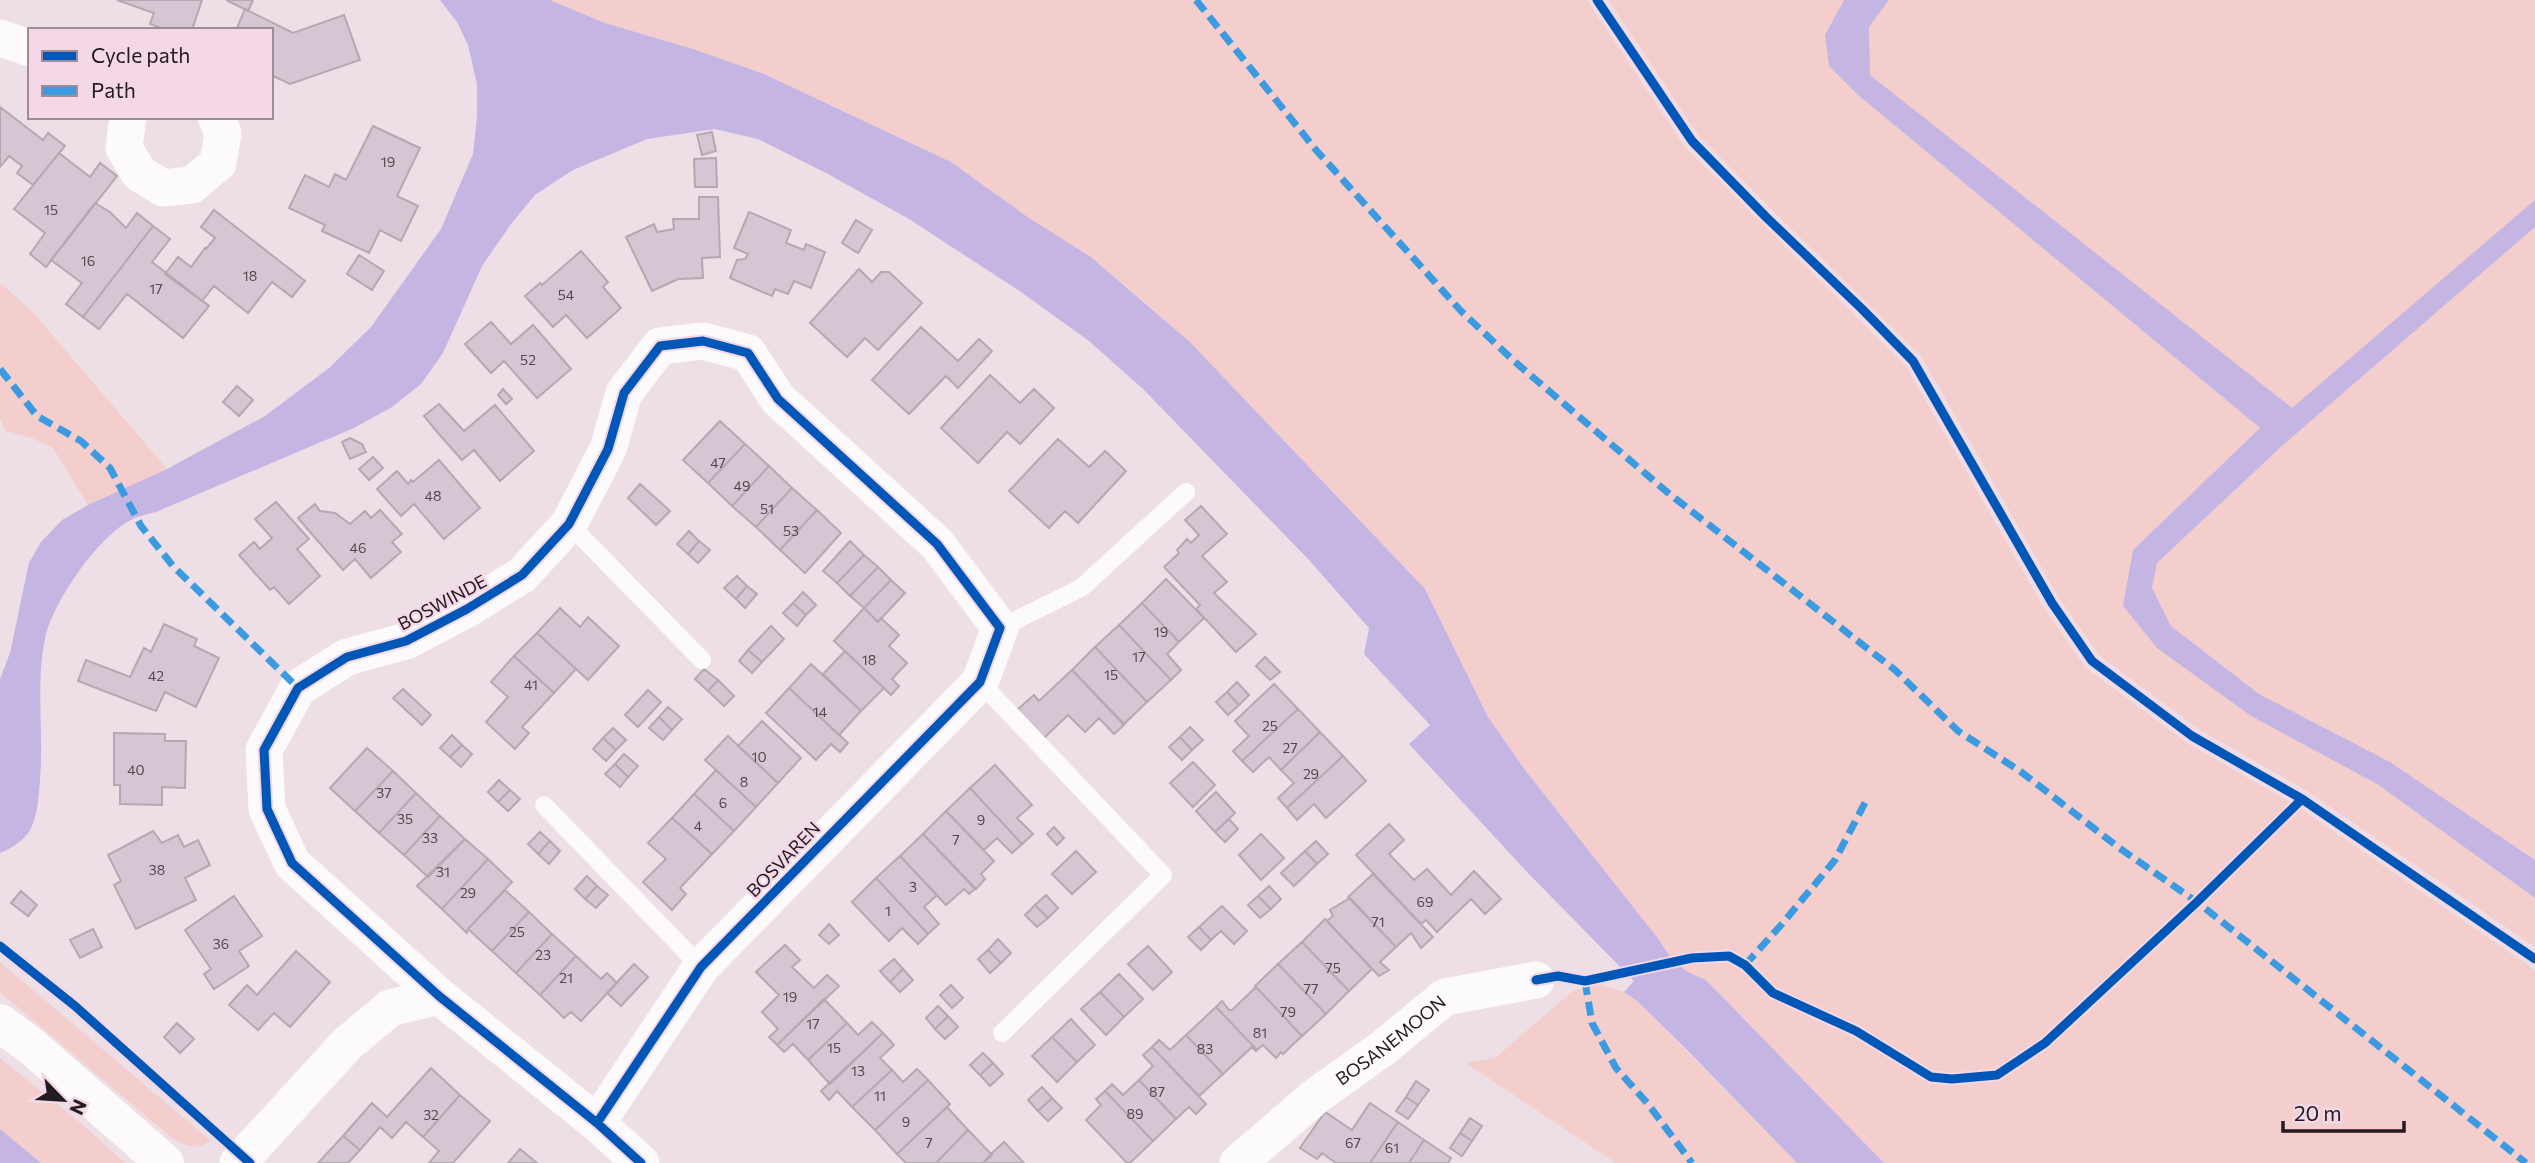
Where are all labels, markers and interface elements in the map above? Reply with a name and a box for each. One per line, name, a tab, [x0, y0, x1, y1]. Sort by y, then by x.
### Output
legend	[28, 28, 273, 119]
text: Cycle path	[91, 42, 190, 67]
text: Path	[91, 77, 136, 102]
house number: 19	[381, 153, 395, 170]
house number: 15	[44, 201, 58, 218]
house number: 16	[81, 252, 95, 269]
house number: 18	[243, 267, 257, 284]
house number: 17	[149, 280, 163, 297]
house number: 54	[558, 286, 575, 303]
house number: 52	[520, 351, 536, 368]
house number: 47	[710, 454, 726, 471]
house number: 49	[734, 477, 750, 494]
house number: 48	[425, 487, 441, 504]
house number: 51	[760, 500, 774, 517]
house number: 53	[783, 522, 799, 539]
house number: 46	[350, 539, 366, 556]
street label: BOSWINDE	[394, 569, 490, 635]
house number: 19	[1154, 623, 1168, 640]
house number: 17	[1132, 648, 1146, 665]
house number: 18	[862, 651, 876, 668]
house number: 15	[1104, 666, 1118, 683]
house number: 42	[148, 667, 164, 684]
house number: 41	[524, 676, 538, 693]
house number: 14	[813, 703, 828, 720]
house number: 25	[1262, 717, 1278, 734]
house number: 27	[1282, 739, 1298, 756]
house number: 10	[751, 748, 767, 765]
house number: 40	[127, 761, 145, 778]
house number: 29	[1303, 765, 1319, 782]
house number: 8	[740, 773, 748, 790]
house number: 37	[376, 784, 392, 801]
house number: 6	[719, 794, 727, 811]
house number: 35	[397, 810, 413, 827]
house number: 9	[977, 811, 985, 828]
house number: 4	[694, 817, 703, 834]
street label: BOSVAREN	[742, 817, 824, 901]
house number: 33	[422, 829, 438, 846]
house number: 7	[952, 831, 960, 848]
house number: 38	[149, 861, 165, 878]
house number: 31	[436, 863, 450, 880]
house number: 3	[909, 878, 917, 895]
house number: 29	[460, 884, 476, 901]
house number: 69	[1417, 893, 1433, 910]
house number: 1	[885, 902, 891, 919]
house number: 71	[1371, 913, 1385, 930]
house number: 25	[509, 923, 525, 940]
house number: 36	[213, 935, 229, 952]
house number: 23	[535, 946, 551, 963]
house number: 75	[1325, 959, 1341, 976]
house number: 21	[559, 969, 573, 986]
house number: 77	[1304, 980, 1318, 997]
house number: 19	[783, 988, 797, 1005]
street label: BOSANEMOON	[1331, 990, 1450, 1090]
house number: 79	[1280, 1003, 1296, 1020]
house number: 17	[806, 1015, 820, 1032]
house number: 81	[1253, 1024, 1267, 1041]
house number: 15	[827, 1039, 841, 1056]
house number: 83	[1197, 1040, 1213, 1057]
house number: 13	[851, 1062, 865, 1079]
north arrow	[28, 1065, 98, 1135]
house number: 87	[1149, 1083, 1165, 1100]
house number: 11	[874, 1087, 886, 1104]
scale bar	[2283, 1090, 2404, 1134]
text: N	[65, 1096, 92, 1119]
text: 20 m	[2294, 1100, 2342, 1125]
house number: 89	[1127, 1105, 1144, 1122]
house number: 32	[423, 1106, 439, 1123]
house number: 9	[902, 1113, 910, 1130]
house number: 7	[925, 1134, 933, 1151]
house number: 67	[1345, 1134, 1361, 1151]
house number: 61	[1385, 1139, 1399, 1156]

